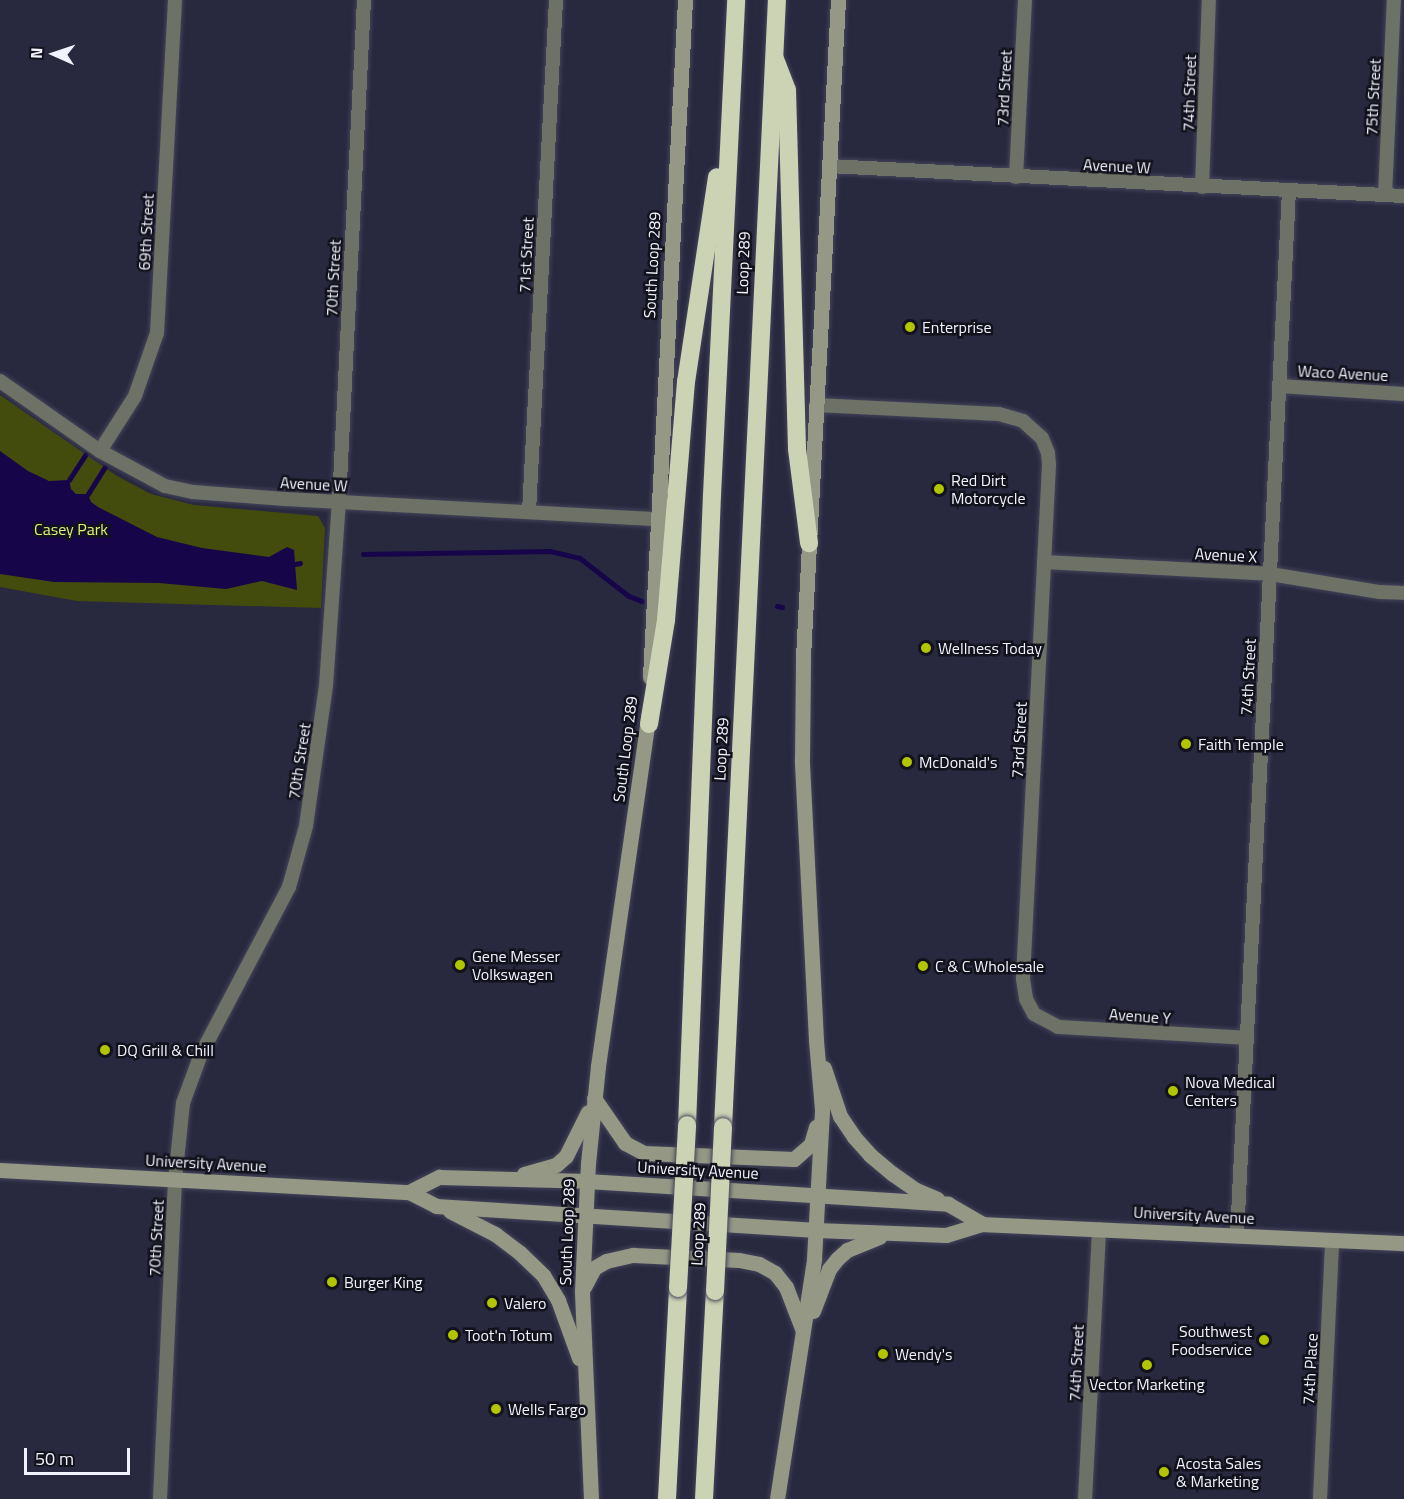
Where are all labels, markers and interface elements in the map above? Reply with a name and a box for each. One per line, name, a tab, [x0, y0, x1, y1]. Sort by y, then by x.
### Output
north arrow	[24, 24, 84, 84]
text: N	[24, 47, 48, 59]
street label: 73rd Street	[992, 49, 1016, 127]
street label: 74th Street	[1178, 54, 1200, 132]
street label: 75th Street	[1361, 58, 1385, 136]
street label: Avenue W	[1083, 155, 1151, 177]
street label: 69th Street	[134, 193, 158, 271]
street label: South Loop 289	[640, 211, 664, 319]
street label: 71st Street	[514, 217, 538, 293]
street label: Loop 289	[732, 231, 754, 295]
street label: 70th Street	[321, 239, 345, 317]
place label: Enterprise	[922, 317, 992, 337]
marker: Enterprise	[903, 320, 917, 334]
street label: Waco Avenue	[1297, 361, 1389, 385]
place label: Red Dirt Motorcycle	[951, 470, 1025, 508]
street label: Avenue W	[280, 473, 348, 495]
marker: Red Dirt Motorcycle	[932, 482, 946, 496]
park label: Casey Park	[34, 519, 108, 539]
street label: Avenue X	[1194, 544, 1258, 566]
place label: Wellness Today	[938, 638, 1042, 658]
street label: 74th Street	[1236, 638, 1260, 716]
marker: Wellness Today	[919, 641, 933, 655]
street label: South Loop 289	[609, 695, 641, 803]
street label: 73rd Street	[1007, 701, 1031, 779]
street label: Loop 289	[710, 717, 732, 781]
street label: 70th Street	[284, 722, 314, 800]
place label: Faith Temple	[1198, 734, 1284, 754]
marker: Faith Temple	[1179, 737, 1193, 751]
place label: McDonald's	[919, 752, 998, 772]
marker: McDonald's	[900, 755, 914, 769]
place label: Gene Messer Volkswagen	[472, 946, 560, 984]
place label: C & C Wholesale	[935, 956, 1044, 976]
marker: Gene Messer Volkswagen	[453, 958, 467, 972]
marker: C & C Wholesale	[916, 959, 930, 973]
street label: Avenue Y	[1108, 1004, 1172, 1028]
place label: DQ Grill & Chill	[117, 1040, 214, 1060]
marker: DQ Grill & Chill	[98, 1043, 112, 1057]
place label: Nova Medical Centers	[1185, 1072, 1275, 1110]
marker: Nova Medical Centers	[1166, 1084, 1180, 1098]
street label: University Avenue	[145, 1150, 267, 1176]
street label: University Avenue	[637, 1157, 759, 1183]
street label: South Loop 289	[556, 1178, 578, 1286]
street label: 70th Street	[144, 1199, 168, 1277]
street label: Loop 289	[687, 1202, 709, 1266]
street label: University Avenue	[1133, 1202, 1255, 1228]
place label: Burger King	[344, 1272, 423, 1292]
marker: Burger King	[325, 1275, 339, 1289]
place label: Valero	[504, 1293, 546, 1313]
marker: Valero	[485, 1296, 499, 1310]
place label: Southwest Foodservice	[1171, 1321, 1252, 1359]
street label: 74th Street	[1064, 1324, 1088, 1402]
place label: Toot'n Totum	[465, 1325, 553, 1345]
marker: Toot'n Totum	[446, 1328, 460, 1342]
marker: Southwest Foodservice	[1257, 1333, 1271, 1347]
street label: 74th Place	[1299, 1333, 1321, 1405]
place label: Wendy's	[895, 1344, 952, 1364]
marker: Wendy's	[876, 1347, 890, 1361]
marker: Vector Marketing	[1140, 1358, 1154, 1372]
place label: Vector Marketing	[1089, 1374, 1205, 1394]
place label: Wells Fargo	[508, 1399, 586, 1419]
marker: Wells Fargo	[489, 1402, 503, 1416]
scale bar	[27, 1436, 134, 1474]
text: 50 m	[35, 1445, 74, 1472]
place label: Acosta Sales & Marketing	[1176, 1453, 1261, 1491]
marker: Acosta Sales & Marketing	[1157, 1465, 1171, 1479]

